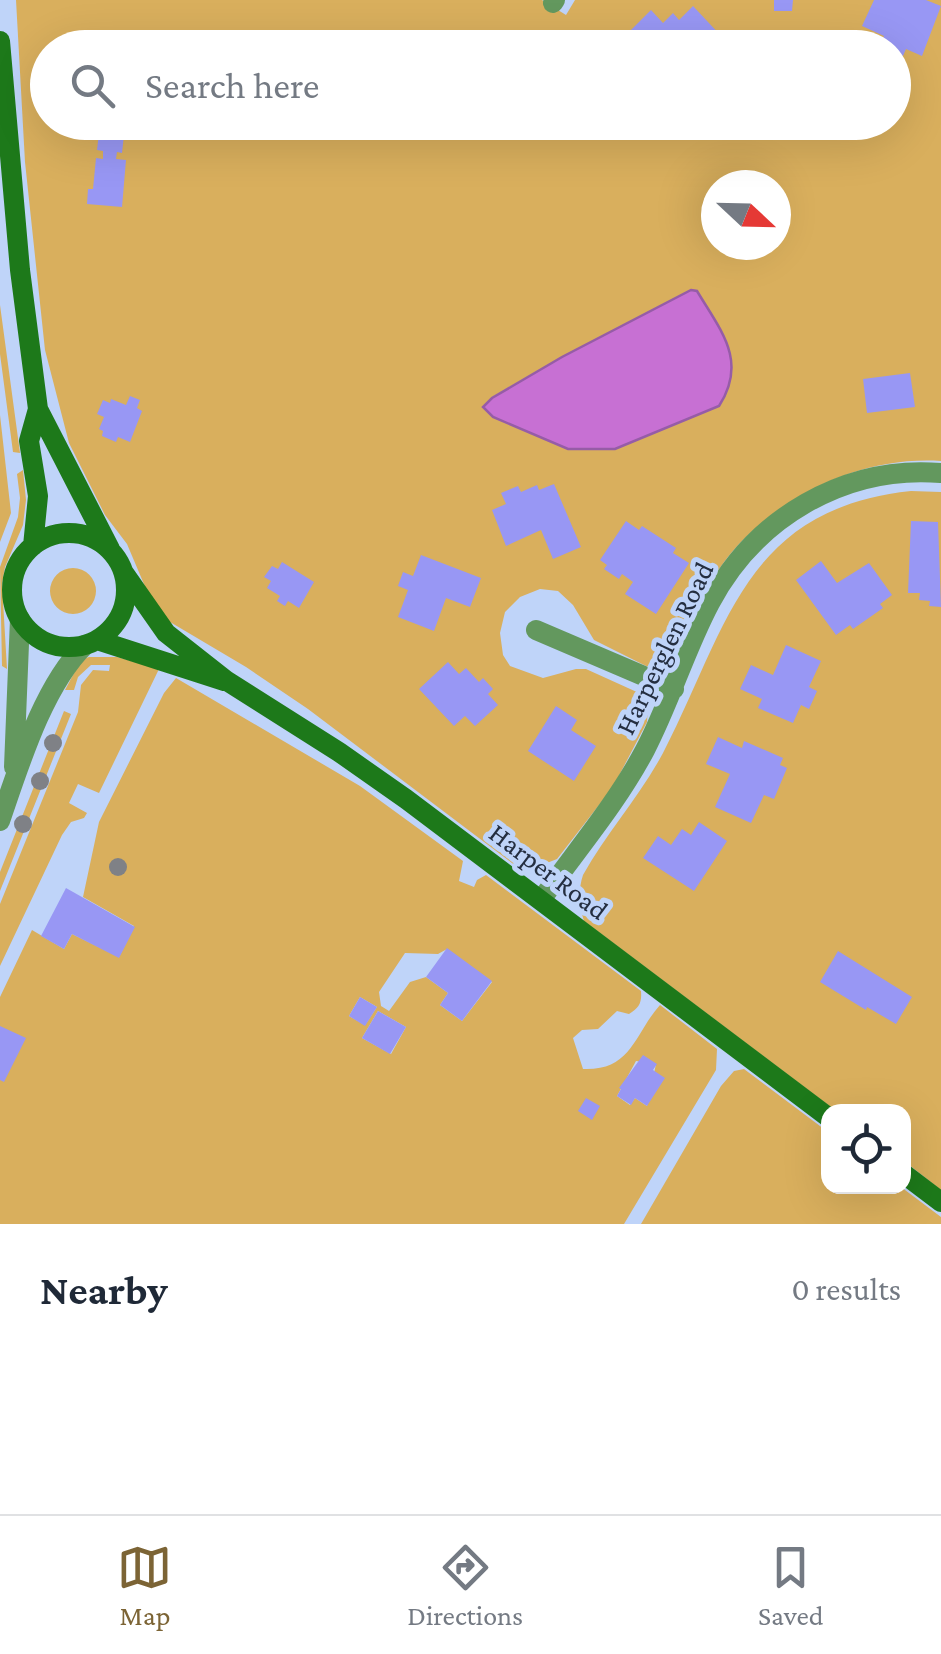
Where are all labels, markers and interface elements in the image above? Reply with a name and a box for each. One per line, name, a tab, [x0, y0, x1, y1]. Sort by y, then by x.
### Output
search box	[30, 30, 911, 140]
icon: search	[65, 58, 120, 113]
text: Search here	[145, 64, 319, 106]
north arrow	[701, 170, 791, 260]
street label: Harperglen Road	[609, 557, 720, 740]
street label: Harper Road	[483, 817, 614, 926]
map controls	[821, 1104, 911, 1194]
button: locate	[821, 1104, 911, 1194]
text: Nearby	[40, 1266, 168, 1313]
text: 0 results	[791, 1271, 901, 1307]
tab: Map	[117, 1540, 172, 1631]
tab: Directions	[407, 1540, 523, 1631]
tab: Saved	[758, 1540, 824, 1631]

